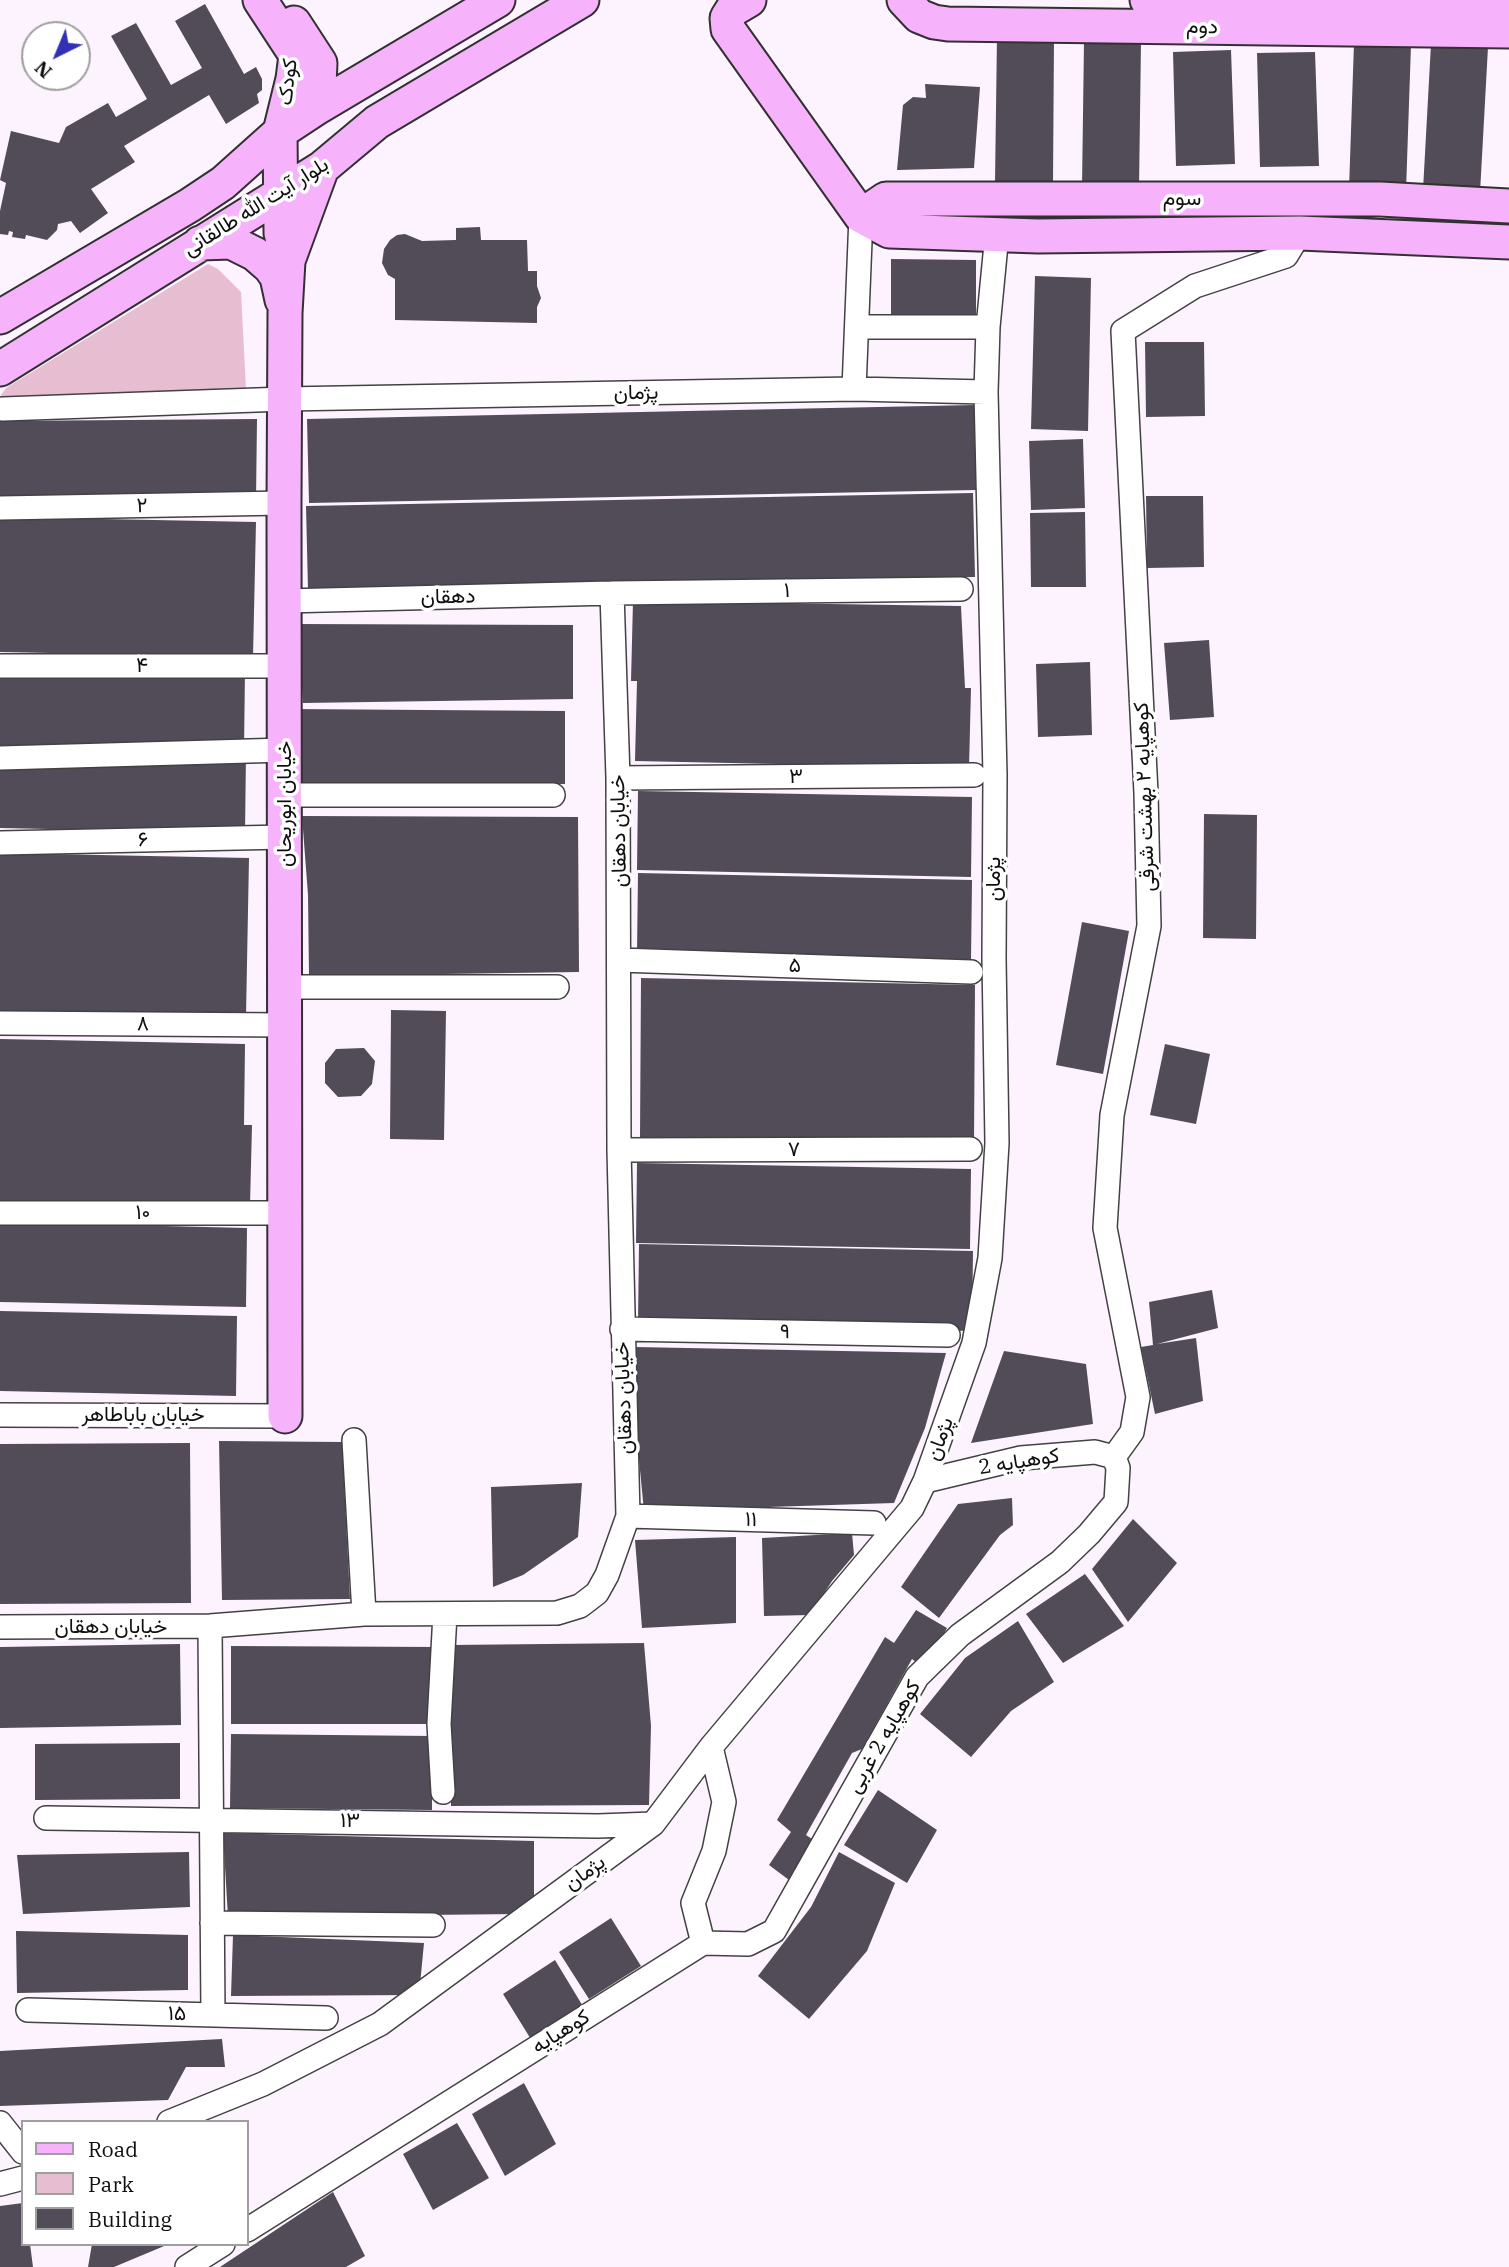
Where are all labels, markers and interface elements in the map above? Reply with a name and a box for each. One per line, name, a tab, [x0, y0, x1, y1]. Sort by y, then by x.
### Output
street label: دوم	[1186, 14, 1218, 40]
north arrow	[21, 21, 91, 91]
text: N	[29, 56, 57, 84]
street label: کودک	[273, 57, 303, 107]
street label: بلوار آیت الله طالقانی	[178, 152, 334, 262]
street label: سوم	[1163, 186, 1201, 212]
street label: پژمان	[613, 380, 659, 406]
street label: ۲	[136, 493, 148, 519]
street label: ۱	[784, 578, 790, 604]
street label: دهقان	[420, 584, 476, 610]
street label: ۴	[136, 653, 148, 679]
street label: کوهپایه ۲ بهشت شرقی	[1129, 702, 1161, 892]
street label: خیابان ابوریحان	[272, 741, 298, 867]
street label: ۳	[789, 764, 803, 790]
street label: خیابان دهقان	[605, 774, 633, 888]
street label: ۶	[138, 827, 148, 853]
street label: پژمان	[981, 857, 1007, 901]
street label: ۵	[788, 953, 802, 979]
street label: ۸	[137, 1011, 149, 1037]
street label: ۷	[788, 1137, 800, 1163]
street label: ۱۰	[136, 1200, 150, 1226]
street label: ۹	[780, 1319, 790, 1345]
street label: خیابان دهقان	[609, 1341, 639, 1455]
street label: خیابان باباطاهر	[81, 1402, 205, 1428]
street label: پژمان	[921, 1414, 959, 1464]
street label: کوهپایه 2	[977, 1443, 1061, 1481]
street label: ۱۱	[745, 1507, 757, 1533]
street label: خیابان دهقان	[55, 1614, 167, 1640]
street label: کوهپایه 2 غربی	[841, 1676, 927, 1798]
street label: ۱۳	[340, 1808, 360, 1834]
street label: پژمان	[559, 1850, 611, 1896]
street label: ۱۵	[168, 2001, 186, 2027]
street label: کوهپایه	[527, 2004, 595, 2060]
legend	[21, 2120, 248, 2246]
text: Road	[88, 2135, 138, 2163]
text: Park	[88, 2170, 134, 2198]
text: Building	[88, 2205, 172, 2233]

